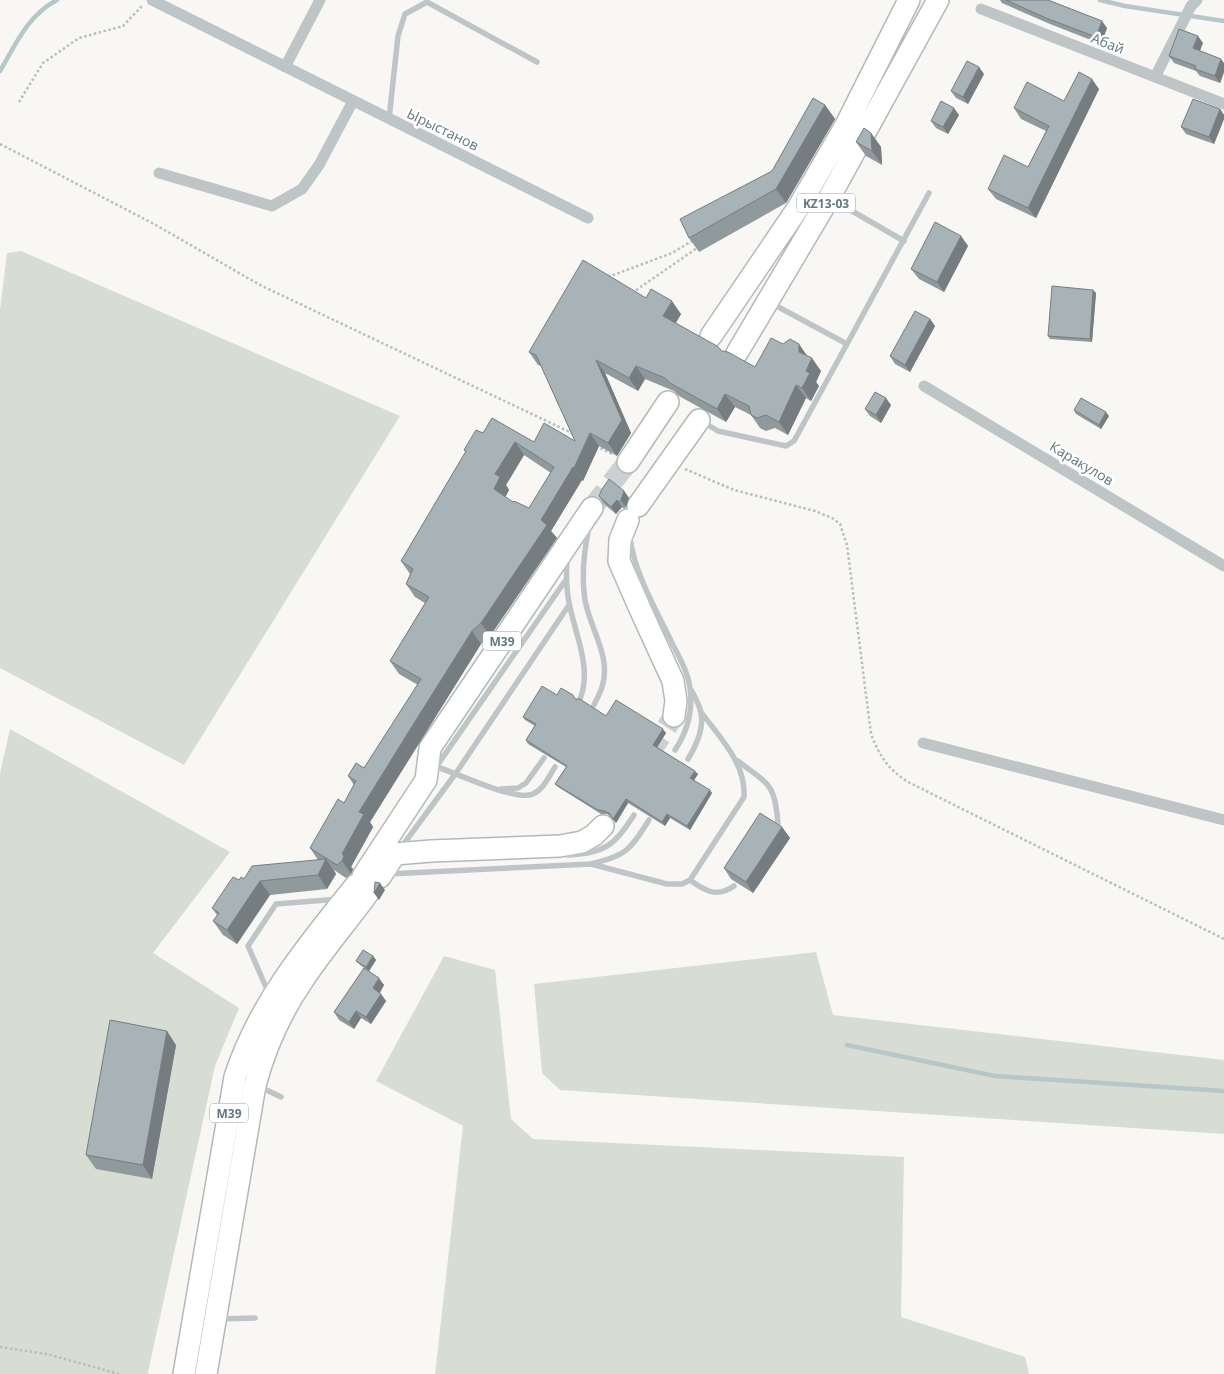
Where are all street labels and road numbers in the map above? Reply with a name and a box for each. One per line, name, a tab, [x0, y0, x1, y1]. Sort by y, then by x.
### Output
street label: Абай	[1089, 28, 1127, 58]
street label: Ырыстанов	[404, 103, 482, 155]
road number: KZ13-03	[797, 194, 855, 212]
street label: Каракулов	[1047, 436, 1117, 490]
road number: M39	[483, 631, 521, 650]
road number: M39	[210, 1104, 248, 1122]

